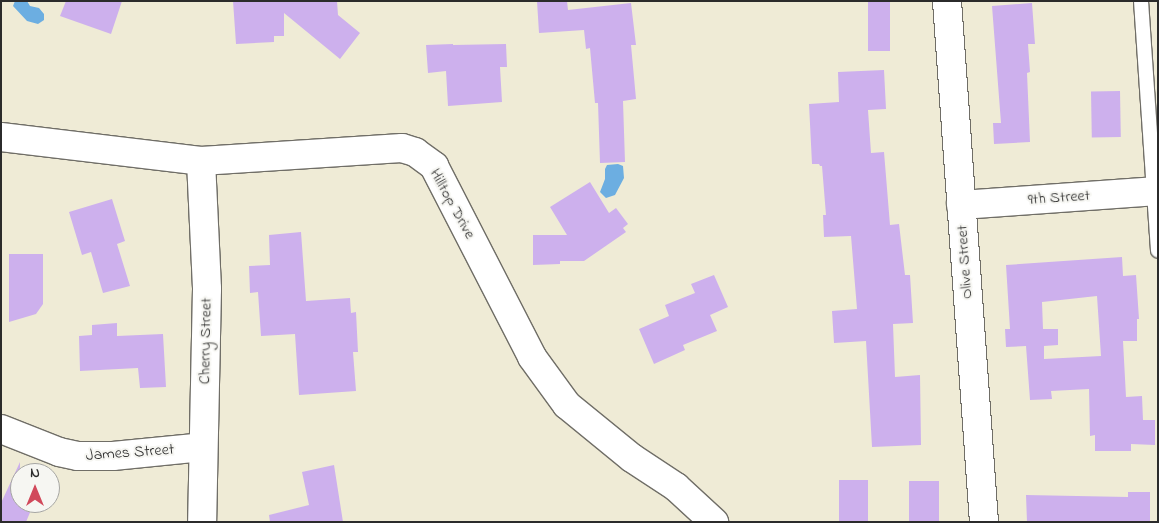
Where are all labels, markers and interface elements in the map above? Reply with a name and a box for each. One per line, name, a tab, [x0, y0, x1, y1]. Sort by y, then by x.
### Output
street label: Hilltop Drive	[425, 166, 479, 242]
street label: 9th Street	[1027, 186, 1091, 210]
street label: Olive Street	[953, 224, 977, 300]
street label: Cherry Street	[196, 297, 216, 385]
street label: James Street	[85, 440, 175, 466]
north arrow	[10, 463, 60, 513]
text: N	[30, 463, 40, 484]

